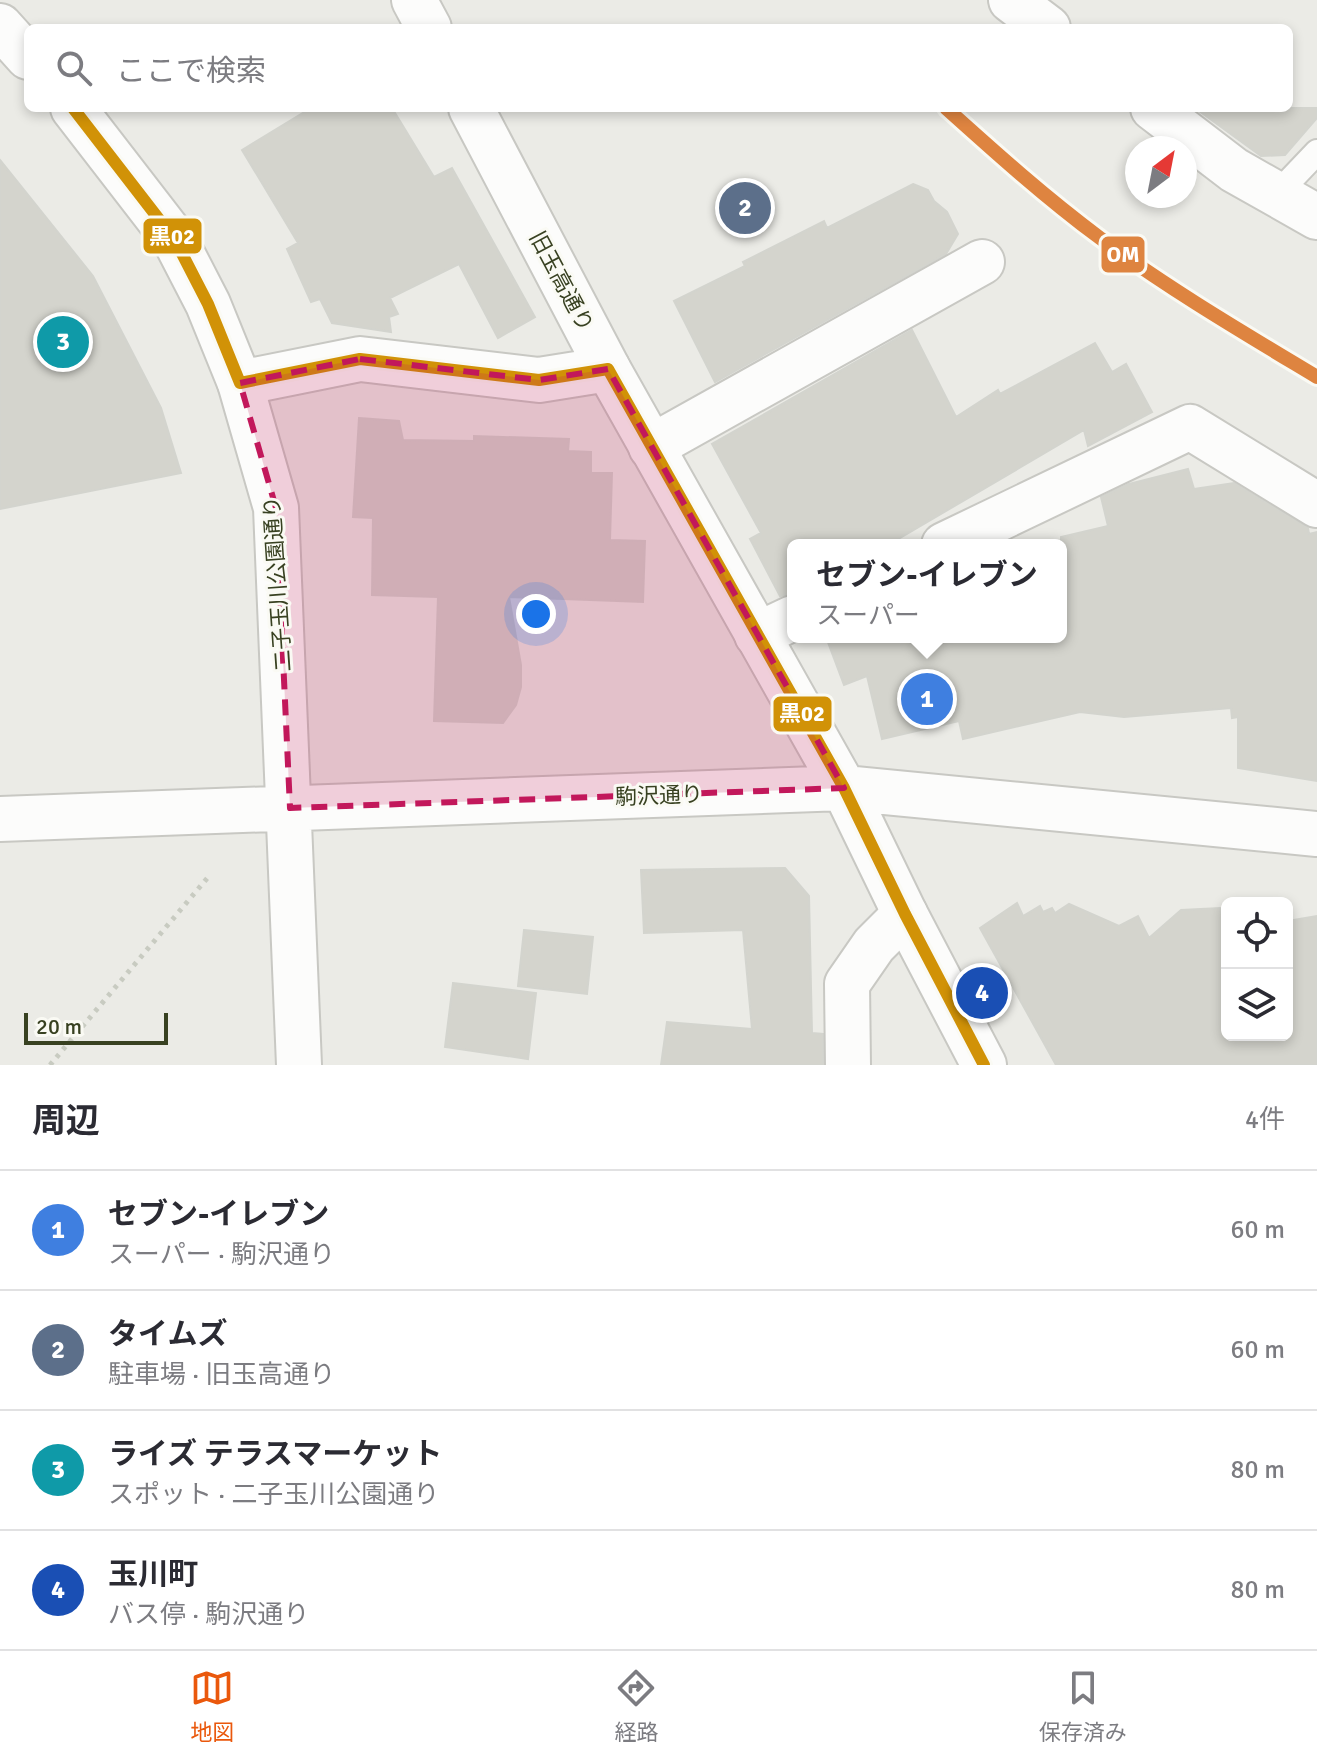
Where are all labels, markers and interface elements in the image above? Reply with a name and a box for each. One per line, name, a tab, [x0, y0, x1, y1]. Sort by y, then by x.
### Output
search box	[24, 24, 1293, 112]
icon: search	[52, 46, 96, 90]
text: ここで検索	[116, 53, 266, 90]
north arrow	[1125, 136, 1197, 208]
pin: 2	[719, 178, 771, 238]
line badge: 黒02	[142, 217, 203, 255]
text: 黒02	[149, 223, 195, 250]
street label: 旧玉高通り	[524, 226, 599, 336]
line badge: OM	[1100, 235, 1146, 274]
text: OM	[1107, 241, 1140, 268]
pin: 3	[37, 312, 89, 372]
street label: 二子玉川公園通り	[258, 495, 297, 673]
popup	[787, 539, 1067, 643]
text: セブン-イレブン	[816, 557, 1038, 594]
your location	[516, 594, 556, 634]
text: スーパー	[816, 600, 920, 632]
pin: 1	[901, 669, 953, 729]
line badge: 黒02	[772, 695, 833, 733]
text: 黒02	[779, 700, 825, 727]
street label: 駒沢通り	[615, 780, 703, 811]
map controls	[1221, 897, 1293, 1041]
button: locate	[1221, 897, 1293, 969]
pin: 4	[956, 963, 1008, 1023]
button: layers	[1221, 969, 1293, 1041]
scale bar	[24, 1009, 168, 1045]
text: 20 m	[36, 1013, 82, 1040]
text: 周辺	[32, 1100, 100, 1142]
text: 4件	[1245, 1104, 1285, 1136]
text: セブン-イレブン	[108, 1196, 329, 1233]
text: 1	[51, 1214, 65, 1246]
text: 60 m	[1230, 1214, 1285, 1246]
text: スーパー · 駒沢通り	[108, 1239, 335, 1271]
text: タイムズ	[108, 1316, 227, 1353]
text: 2	[51, 1334, 65, 1366]
text: 60 m	[1230, 1334, 1285, 1366]
text: 駐車場 · 旧玉高通り	[108, 1359, 335, 1391]
text: ライズ テラスマーケット	[108, 1436, 442, 1473]
text: 3	[51, 1454, 65, 1486]
text: 80 m	[1230, 1454, 1285, 1486]
text: スポット · 二子玉川公園通り	[108, 1479, 439, 1511]
text: 玉川町	[108, 1556, 198, 1593]
text: 4	[51, 1574, 65, 1606]
text: 80 m	[1230, 1574, 1285, 1606]
text: バス停 · 駒沢通り	[108, 1599, 309, 1631]
tab: 地図	[190, 1666, 234, 1746]
tab: 経路	[614, 1666, 659, 1746]
tab: 保存済み	[1039, 1666, 1127, 1746]

